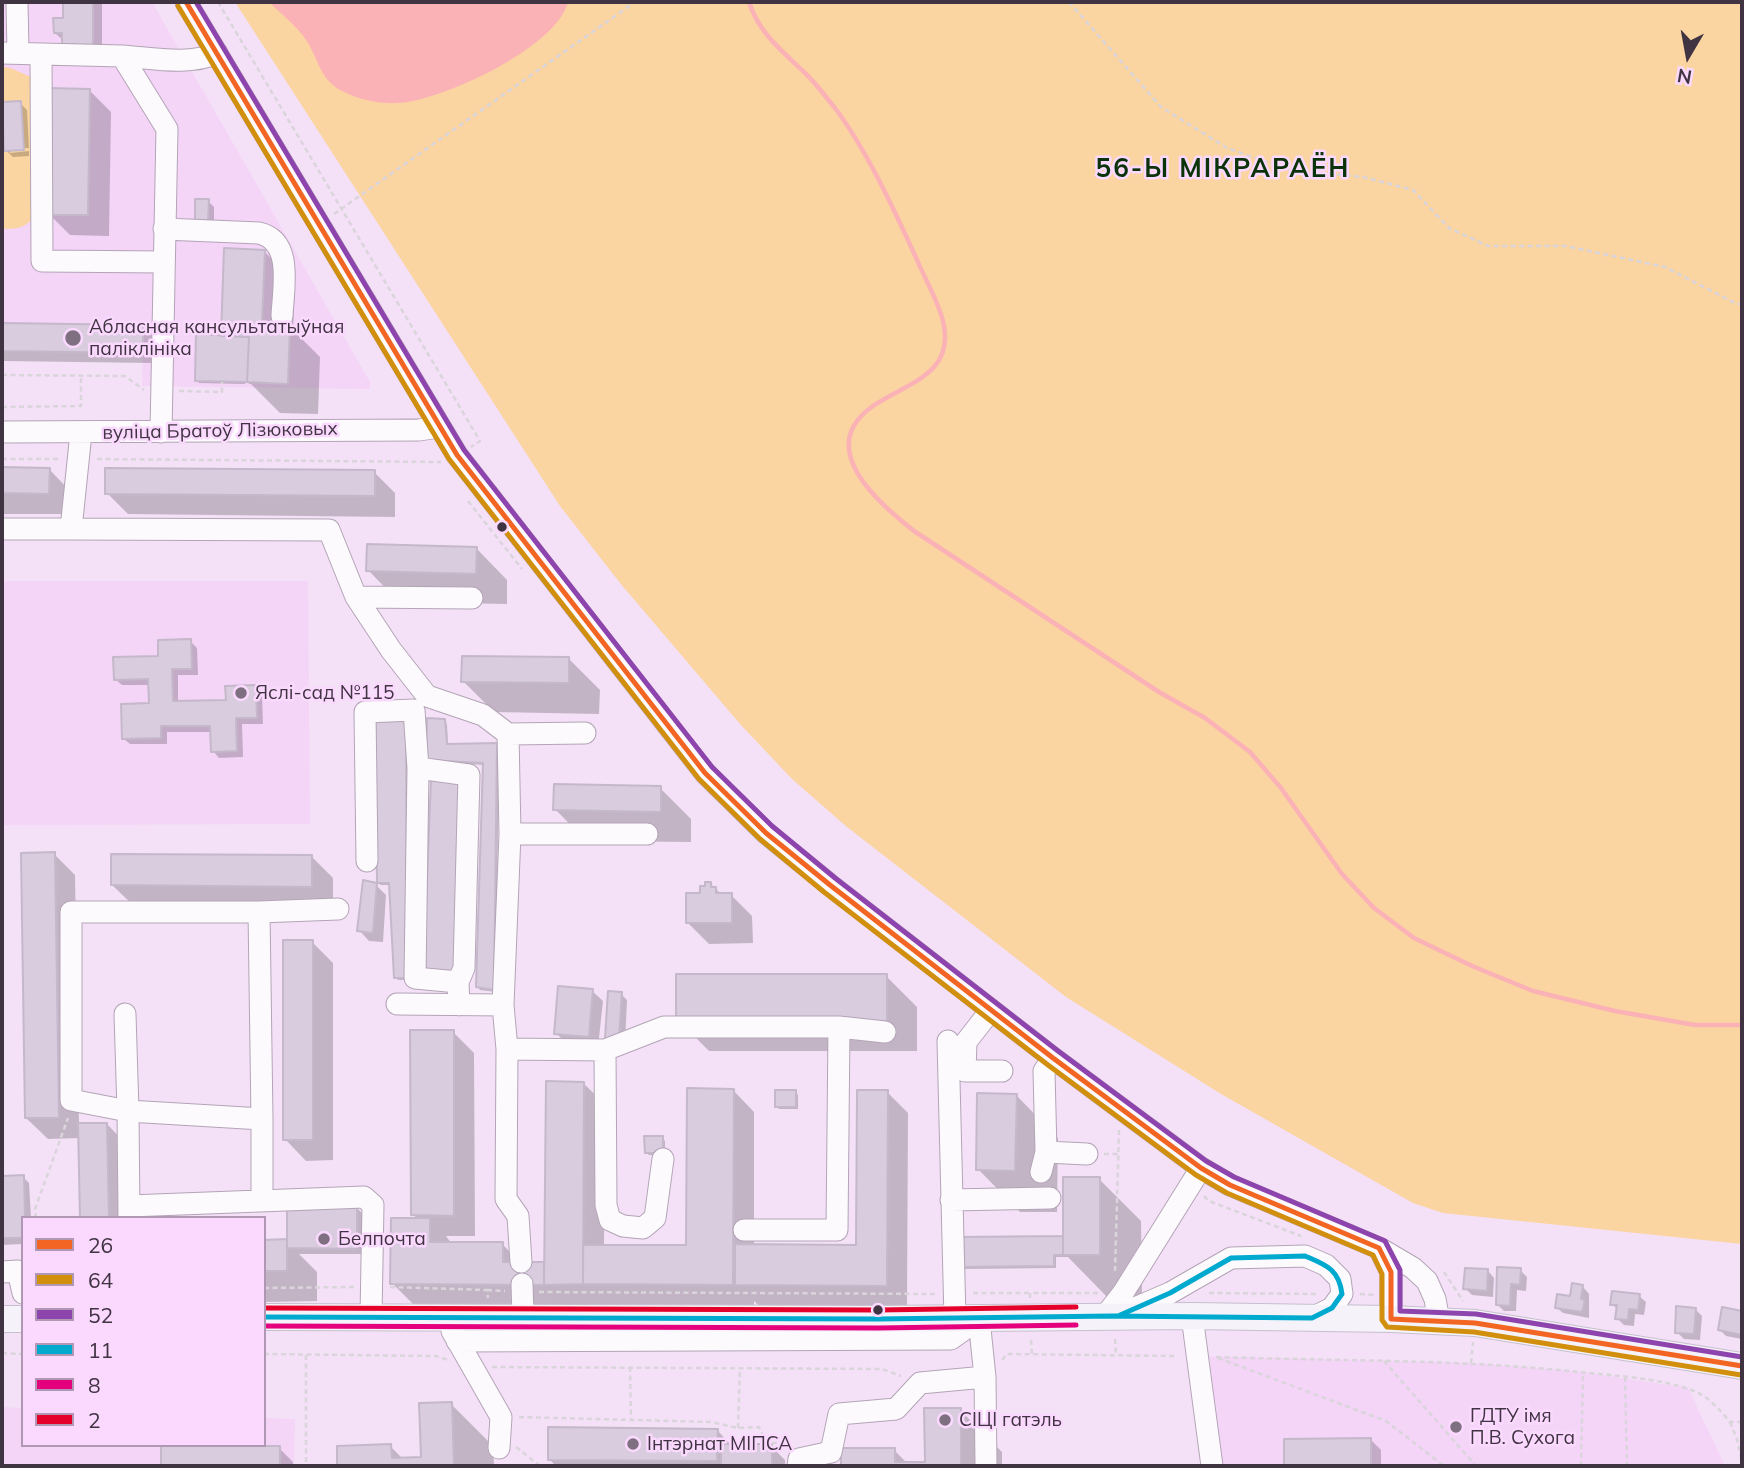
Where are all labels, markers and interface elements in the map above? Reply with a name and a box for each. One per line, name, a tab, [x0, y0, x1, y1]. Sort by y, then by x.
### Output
north arrow	[1653, 21, 1723, 91]
text: N	[1675, 64, 1694, 90]
district label: 56-Ы МІКРАРАЁН	[1097, 153, 1349, 185]
place label: Абласная кансультатыўная паліклініка	[89, 316, 344, 360]
marker: Абласная кансультатыўная паліклініка	[63, 328, 83, 348]
street label: вуліца Братоў Лізюковых	[102, 418, 338, 444]
unlabelled marker	[495, 520, 509, 534]
place label: Яслі-сад №115	[255, 682, 394, 704]
marker: Яслі-сад №115	[233, 685, 249, 701]
legend	[21, 1216, 266, 1447]
place label: Белпочта	[338, 1228, 426, 1250]
marker: Белпочта	[316, 1231, 332, 1247]
text: 26	[88, 1232, 113, 1258]
text: 64	[88, 1267, 113, 1293]
text: 52	[88, 1302, 113, 1328]
unlabelled marker	[871, 1303, 885, 1317]
text: 11	[88, 1337, 113, 1363]
text: 8	[88, 1372, 101, 1398]
place label: ГДТУ імя П.В. Сухога	[1470, 1405, 1575, 1449]
text: 2	[88, 1407, 101, 1433]
place label: СІЦІ гатэль	[959, 1409, 1062, 1431]
marker: СІЦІ гатэль	[937, 1412, 953, 1428]
marker: ГДТУ імя П.В. Сухога	[1448, 1419, 1464, 1435]
place label: Інтэрнат МІПСА	[647, 1433, 792, 1455]
marker: Інтэрнат МІПСА	[625, 1436, 641, 1452]

